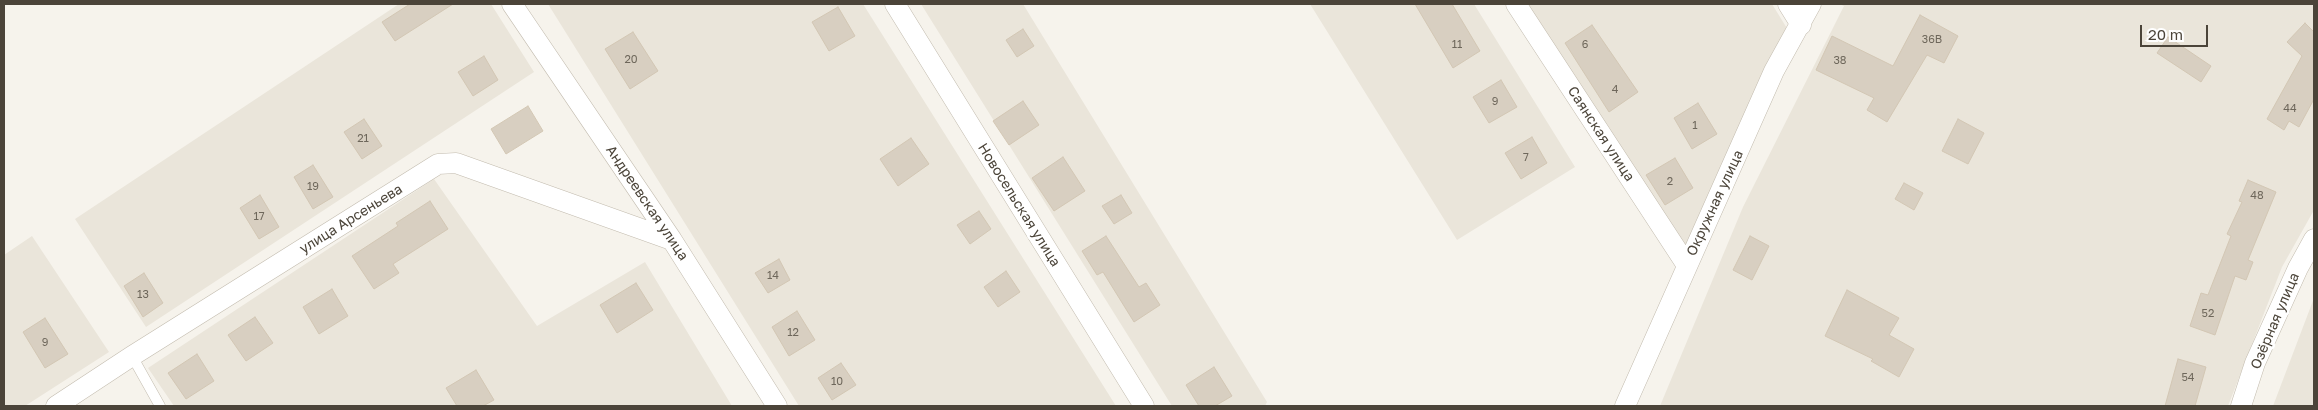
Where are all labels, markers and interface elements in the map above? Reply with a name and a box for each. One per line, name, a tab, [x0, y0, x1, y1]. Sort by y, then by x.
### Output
scale bar	[2143, 15, 2210, 47]
text: 20 m	[2148, 25, 2183, 43]
house number: 36В	[1922, 33, 1942, 47]
house number: 11	[1452, 38, 1462, 52]
house number: 6	[1582, 38, 1588, 52]
house number: 20	[624, 53, 638, 67]
house number: 38	[1833, 54, 1847, 68]
street label: Саянская улица	[1564, 83, 1638, 185]
house number: 4	[1612, 83, 1618, 97]
house number: 9	[1492, 95, 1498, 109]
house number: 44	[2283, 102, 2297, 116]
house number: 1	[1692, 119, 1698, 133]
house number: 21	[357, 132, 369, 146]
street label: Новосельская улица	[974, 140, 1064, 270]
street label: Андреевская улица	[602, 142, 692, 264]
street label: Окружная улица	[1683, 147, 1747, 259]
house number: 7	[1523, 151, 1529, 165]
house number: 2	[1667, 175, 1673, 189]
house number: 19	[307, 180, 319, 194]
street label: улица Арсеньева	[296, 181, 406, 257]
house number: 48	[2250, 189, 2264, 203]
house number: 17	[253, 210, 265, 224]
house number: 14	[767, 269, 779, 283]
street label: Озёрная улица	[2247, 270, 2303, 372]
house number: 13	[137, 288, 149, 302]
house number: 52	[2202, 307, 2214, 321]
house number: 12	[787, 326, 799, 340]
house number: 9	[42, 336, 48, 350]
house number: 54	[2181, 371, 2195, 385]
house number: 10	[831, 375, 843, 389]

